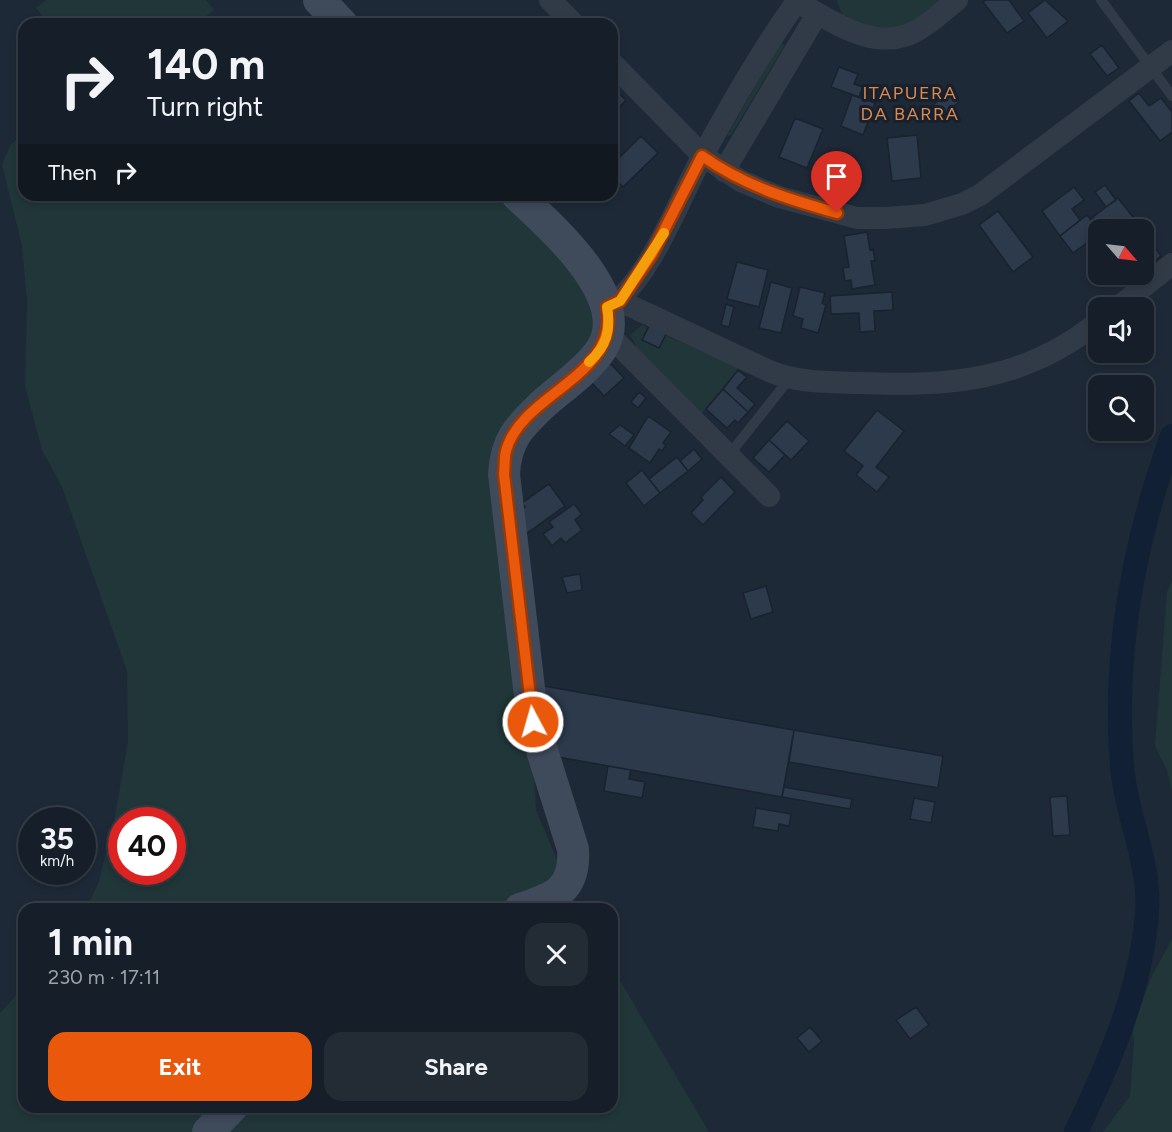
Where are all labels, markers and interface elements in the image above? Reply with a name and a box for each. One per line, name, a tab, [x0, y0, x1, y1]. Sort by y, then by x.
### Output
text: 140 m	[147, 39, 265, 90]
icon: right	[48, 42, 126, 120]
district label: ITAPUERA DA BARRA	[861, 82, 959, 125]
text: Turn right	[147, 90, 263, 123]
pin	[811, 151, 862, 213]
icon: right	[109, 156, 142, 189]
text: Then	[48, 159, 97, 186]
icon: arrive	[820, 160, 853, 193]
north arrow	[1088, 219, 1154, 285]
map controls	[1088, 219, 1154, 441]
button: sound	[1088, 297, 1154, 363]
button: search	[1088, 375, 1154, 441]
position arrow	[501, 690, 565, 754]
speed limit sign: 40	[108, 807, 186, 885]
text: 35	[40, 820, 74, 857]
text: km/h	[40, 852, 74, 870]
text: 1 min	[48, 921, 133, 964]
button: close	[525, 923, 588, 986]
text: 230 m · 17:11	[48, 965, 160, 989]
button: Exit	[48, 1032, 312, 1101]
button: Share	[324, 1032, 588, 1101]

